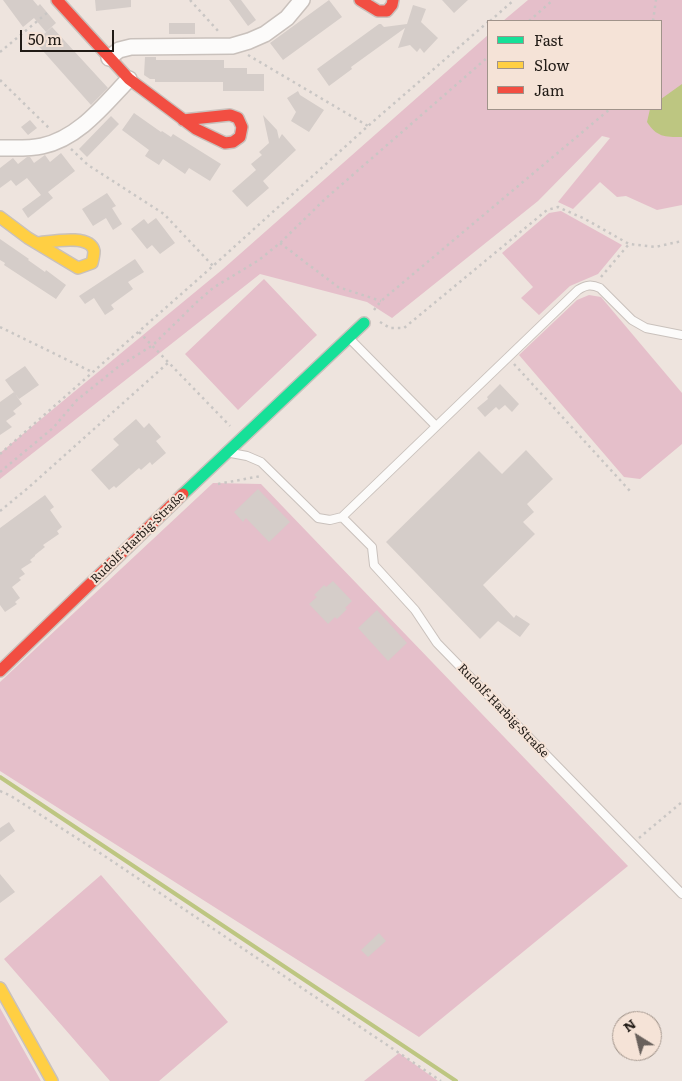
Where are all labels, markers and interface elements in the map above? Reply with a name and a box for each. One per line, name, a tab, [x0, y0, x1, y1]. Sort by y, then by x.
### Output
scale bar	[22, 20, 116, 52]
legend	[487, 20, 662, 110]
text: 50 m	[28, 27, 62, 50]
text: Fast	[534, 28, 563, 51]
text: Slow	[534, 53, 569, 76]
text: Jam	[534, 78, 564, 101]
street label: Rudolf-Harbig-Straße	[88, 490, 188, 586]
street label: Rudolf-Harbig-Straße	[455, 661, 551, 761]
north arrow	[612, 1011, 662, 1061]
text: N	[618, 1013, 639, 1036]

